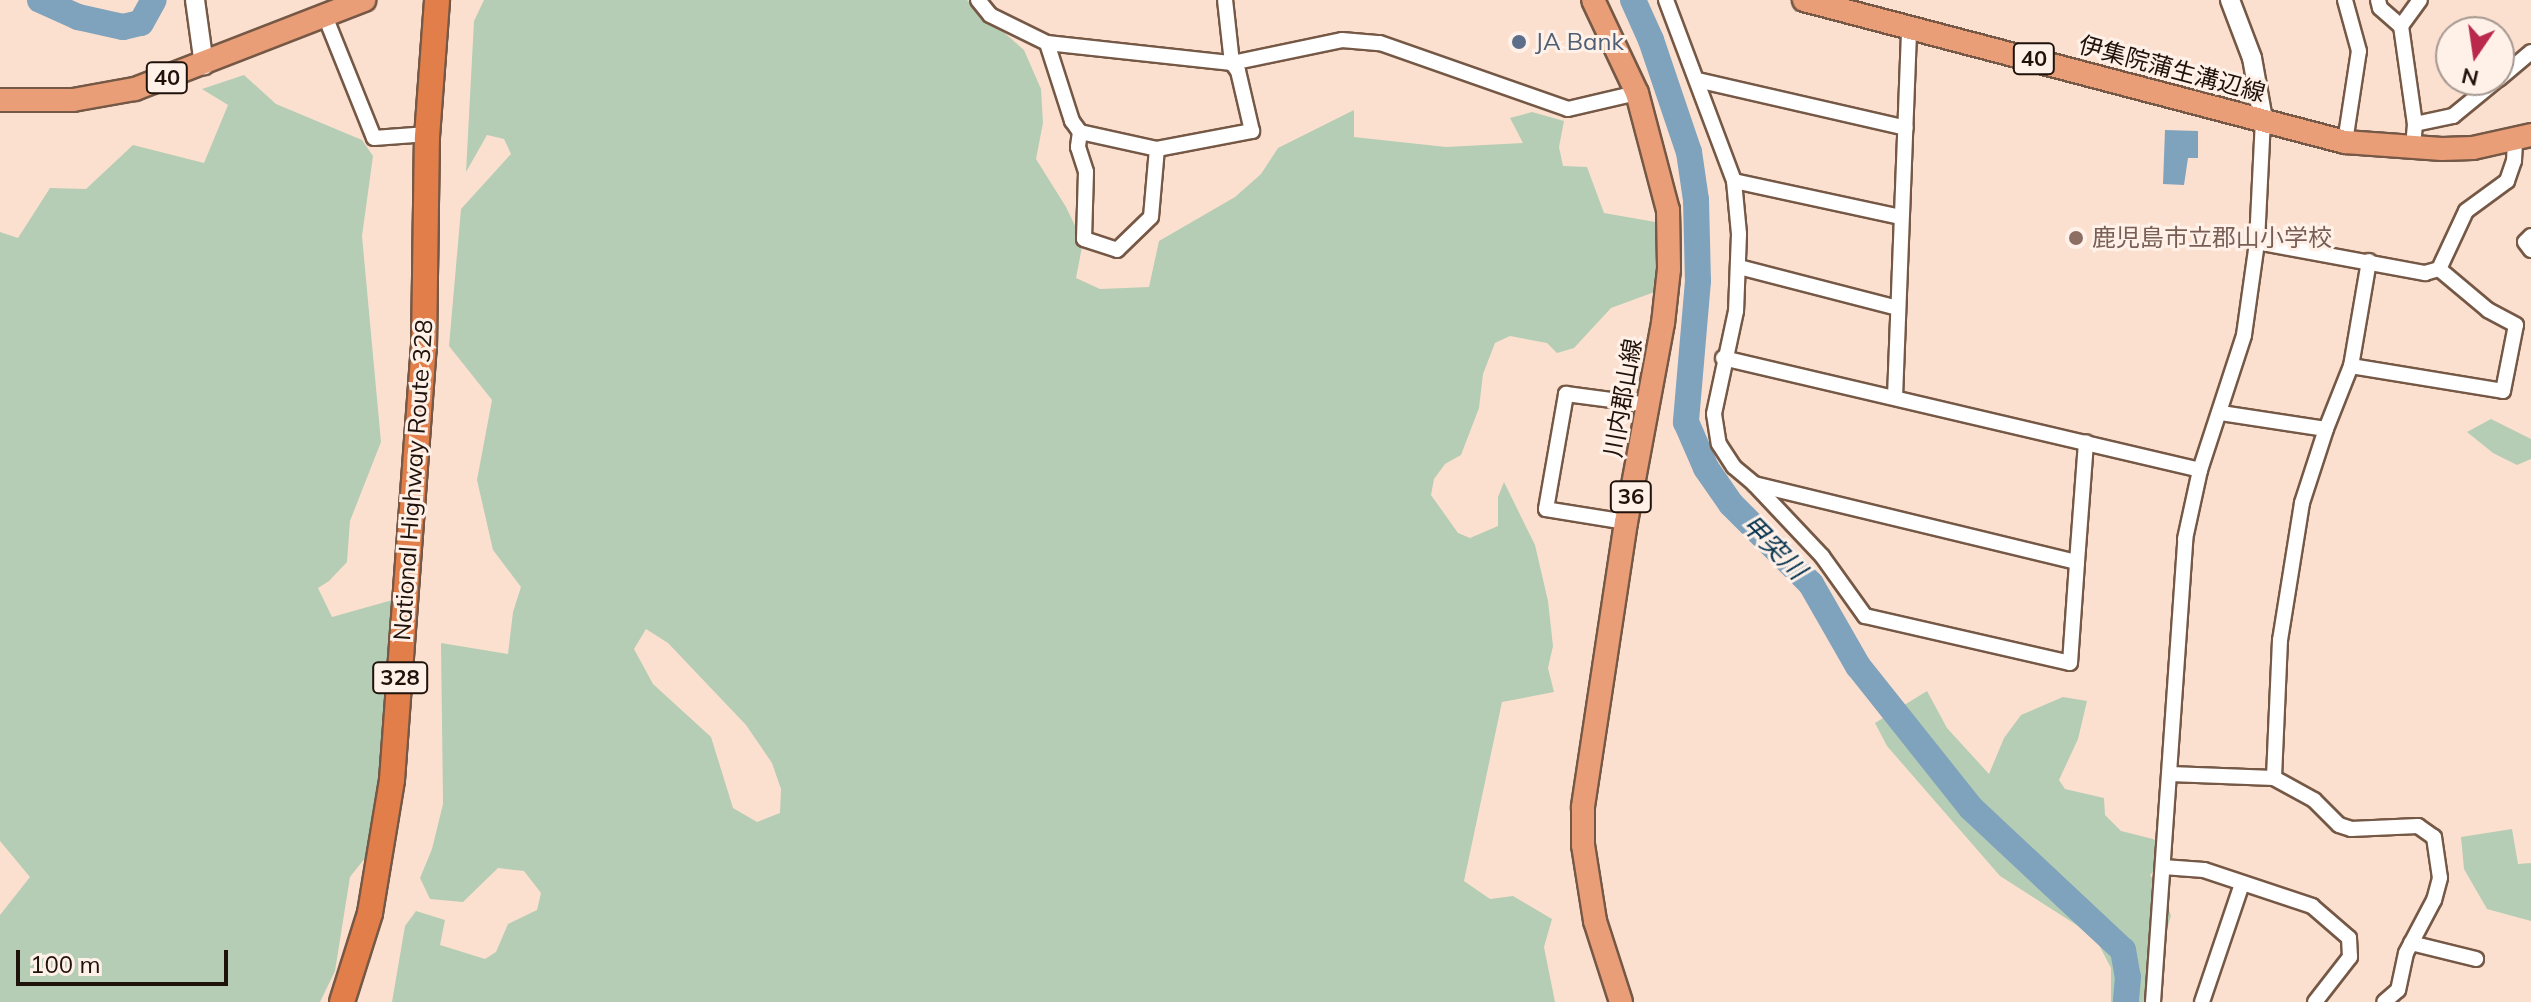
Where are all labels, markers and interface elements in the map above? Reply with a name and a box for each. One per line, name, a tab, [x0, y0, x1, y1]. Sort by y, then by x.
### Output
north arrow	[2435, 16, 2515, 96]
place label: JA Bank	[1535, 28, 1624, 56]
street label: 伊集院蒲生溝辺線	[2076, 30, 2268, 108]
marker: JA Bank	[1510, 33, 1528, 51]
road number: 40	[2012, 41, 2056, 77]
road number: 40	[145, 60, 189, 96]
text: N	[2459, 62, 2481, 93]
place label: 鹿児島市立郡山小学校	[2092, 224, 2332, 252]
marker: 鹿児島市立郡山小学校	[2067, 229, 2085, 247]
street label: National Highway Route 328	[387, 319, 439, 641]
street label: 川内郡山線	[1598, 336, 1648, 460]
road number: 36	[1609, 479, 1653, 515]
water label: 甲突川	[1735, 508, 1813, 586]
road number: 328	[372, 660, 428, 696]
scale bar	[20, 934, 232, 984]
text: 100 m	[30, 949, 101, 979]

